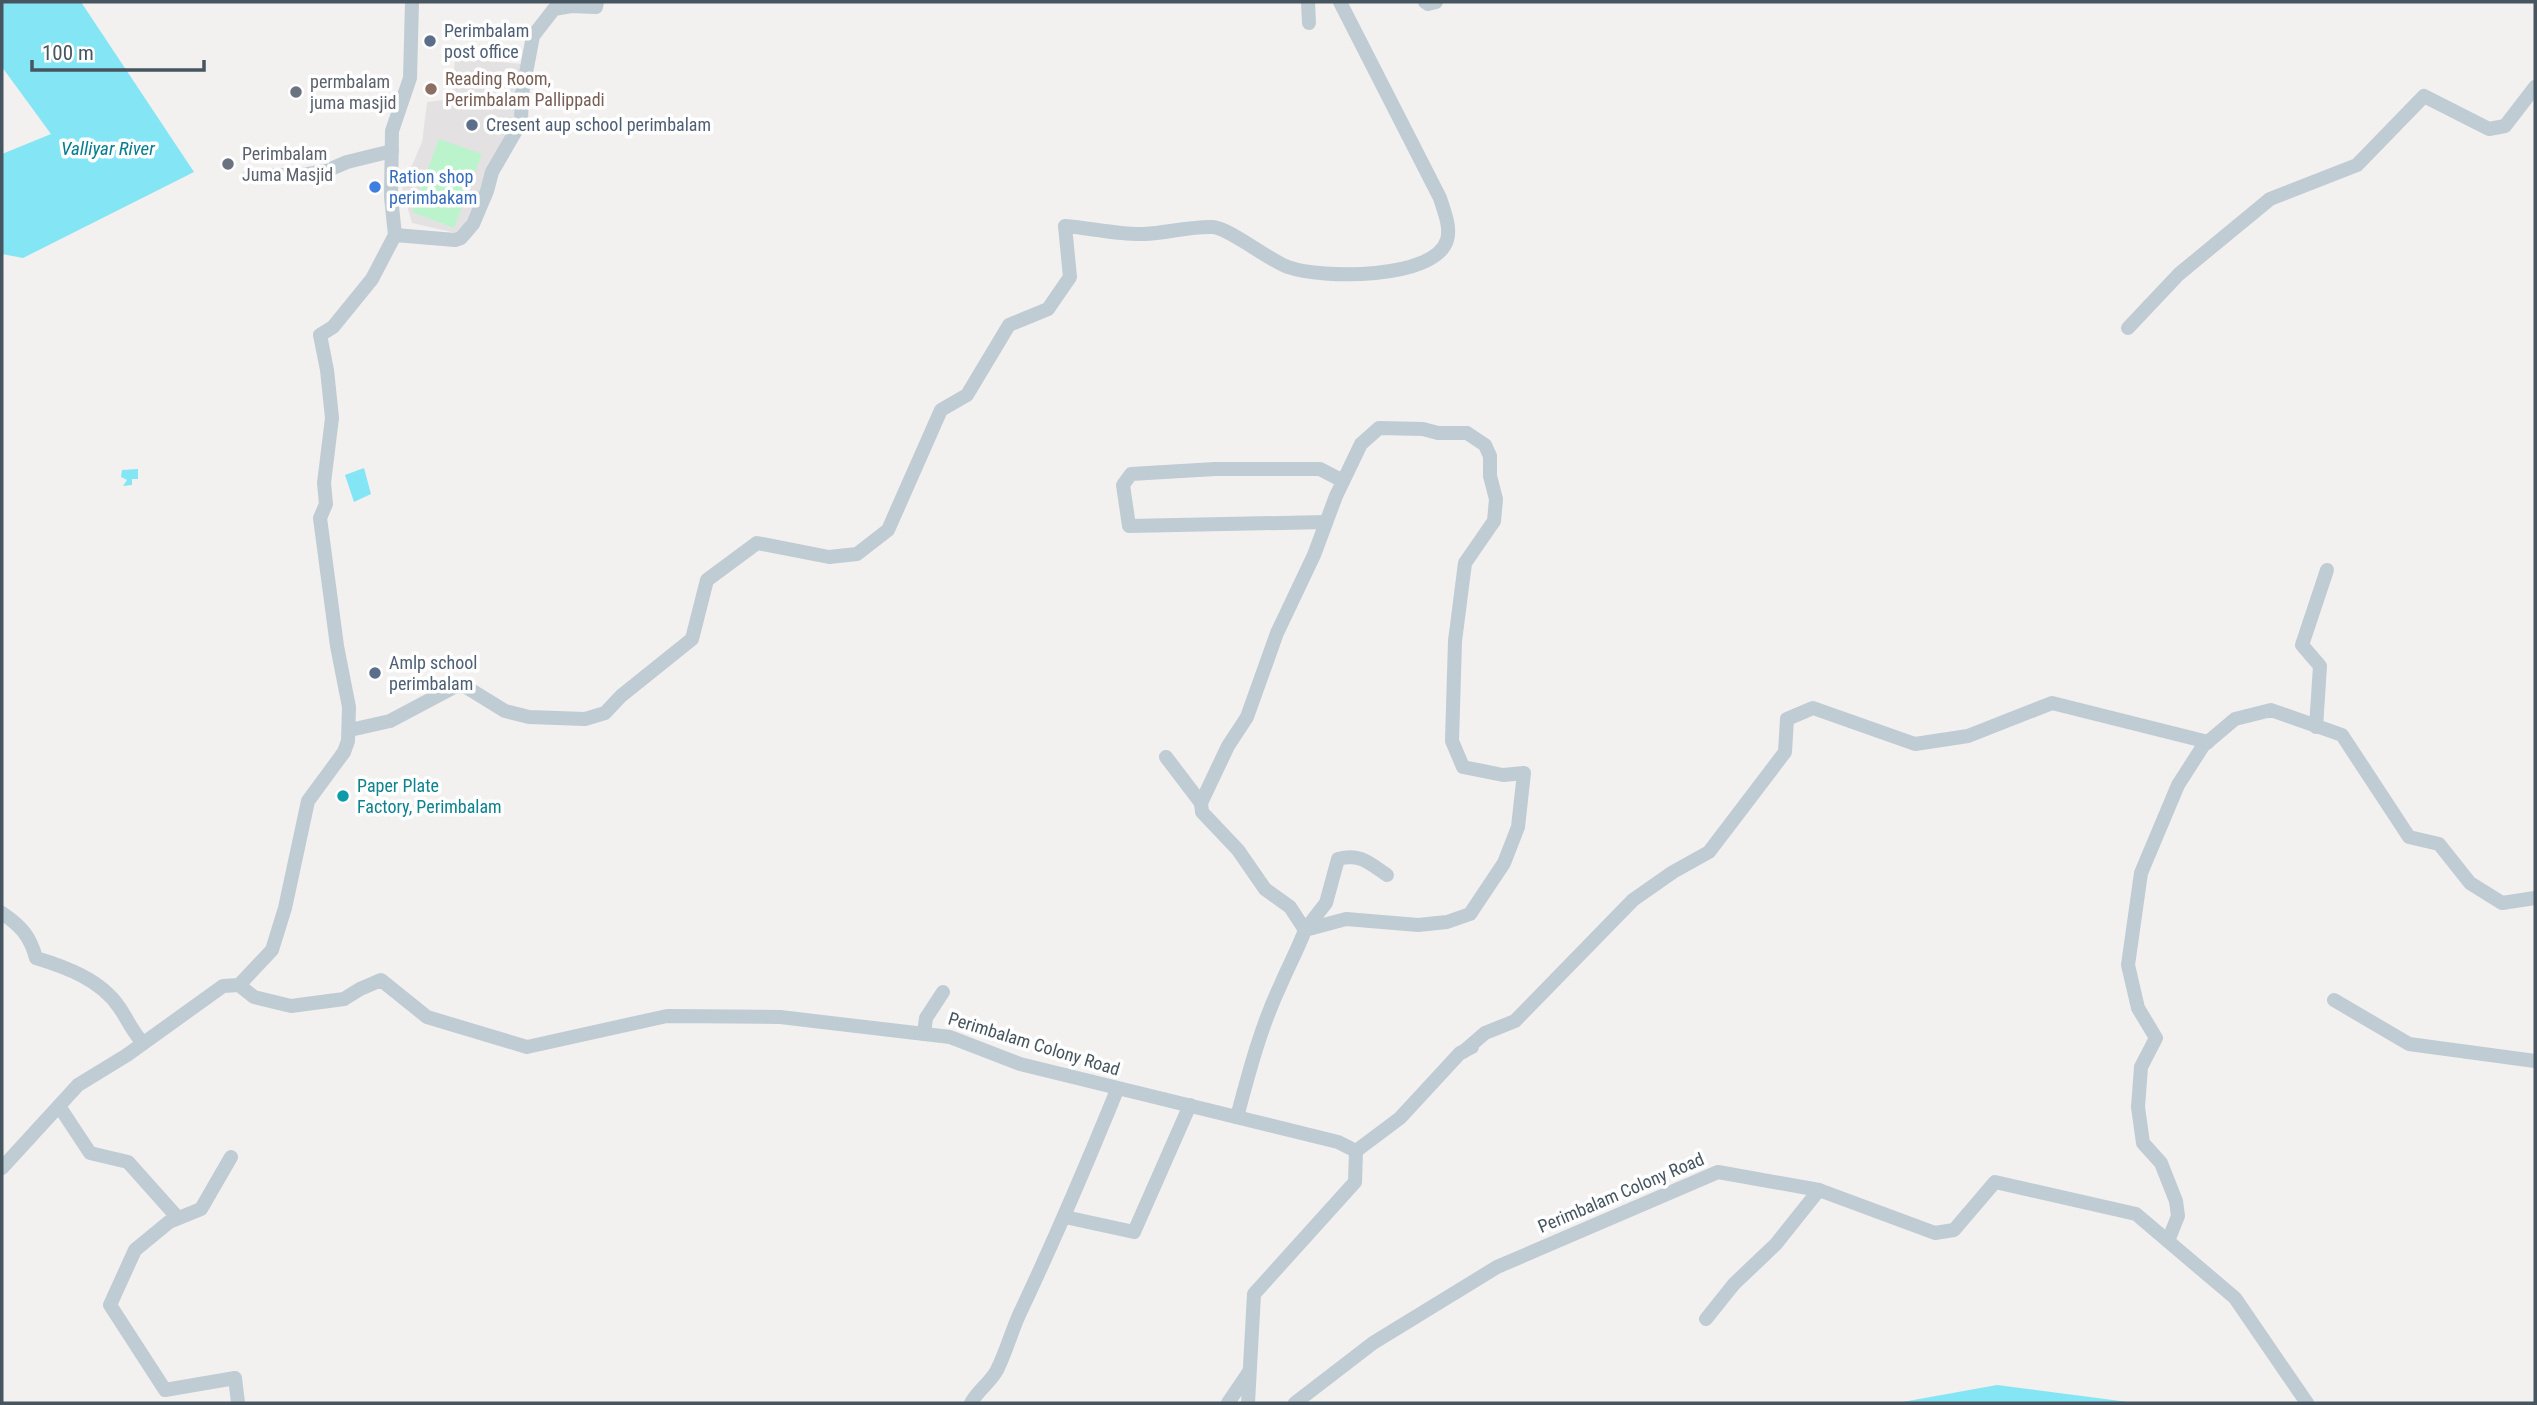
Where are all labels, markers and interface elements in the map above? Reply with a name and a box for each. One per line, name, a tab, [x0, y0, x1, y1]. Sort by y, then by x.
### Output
place label: Perimbalam post office	[444, 20, 529, 62]
scale bar	[32, 28, 203, 72]
marker: Perimbalam post office	[422, 33, 438, 49]
text: 100 m	[42, 41, 94, 65]
place label: Reading Room, Perimbalam Pallippadi	[445, 68, 605, 110]
place label: permbalam juma masjid	[309, 71, 397, 113]
marker: Reading Room, Perimbalam Pallippadi	[423, 81, 439, 97]
marker: permbalam juma masjid	[288, 84, 304, 100]
place label: Cresent aup school perimbalam	[486, 114, 711, 135]
marker: Cresent aup school perimbalam	[464, 117, 480, 133]
water label: Valliyar River	[61, 137, 155, 160]
place label: Perimbalam Juma Masjid	[242, 143, 333, 185]
marker: Perimbalam Juma Masjid	[220, 156, 236, 172]
place label: Ration shop perimbakam	[389, 166, 477, 208]
marker: Ration shop perimbakam	[367, 179, 383, 195]
place label: Amlp school perimbalam	[389, 652, 478, 694]
marker: Amlp school perimbalam	[367, 665, 383, 681]
place label: Paper Plate Factory, Perimbalam	[357, 775, 502, 817]
marker: Paper Plate Factory, Perimbalam	[335, 788, 351, 804]
street label: Perimbalam Colony Road	[946, 1007, 1122, 1080]
street label: Perimbalam Colony Road	[1535, 1148, 1707, 1237]

